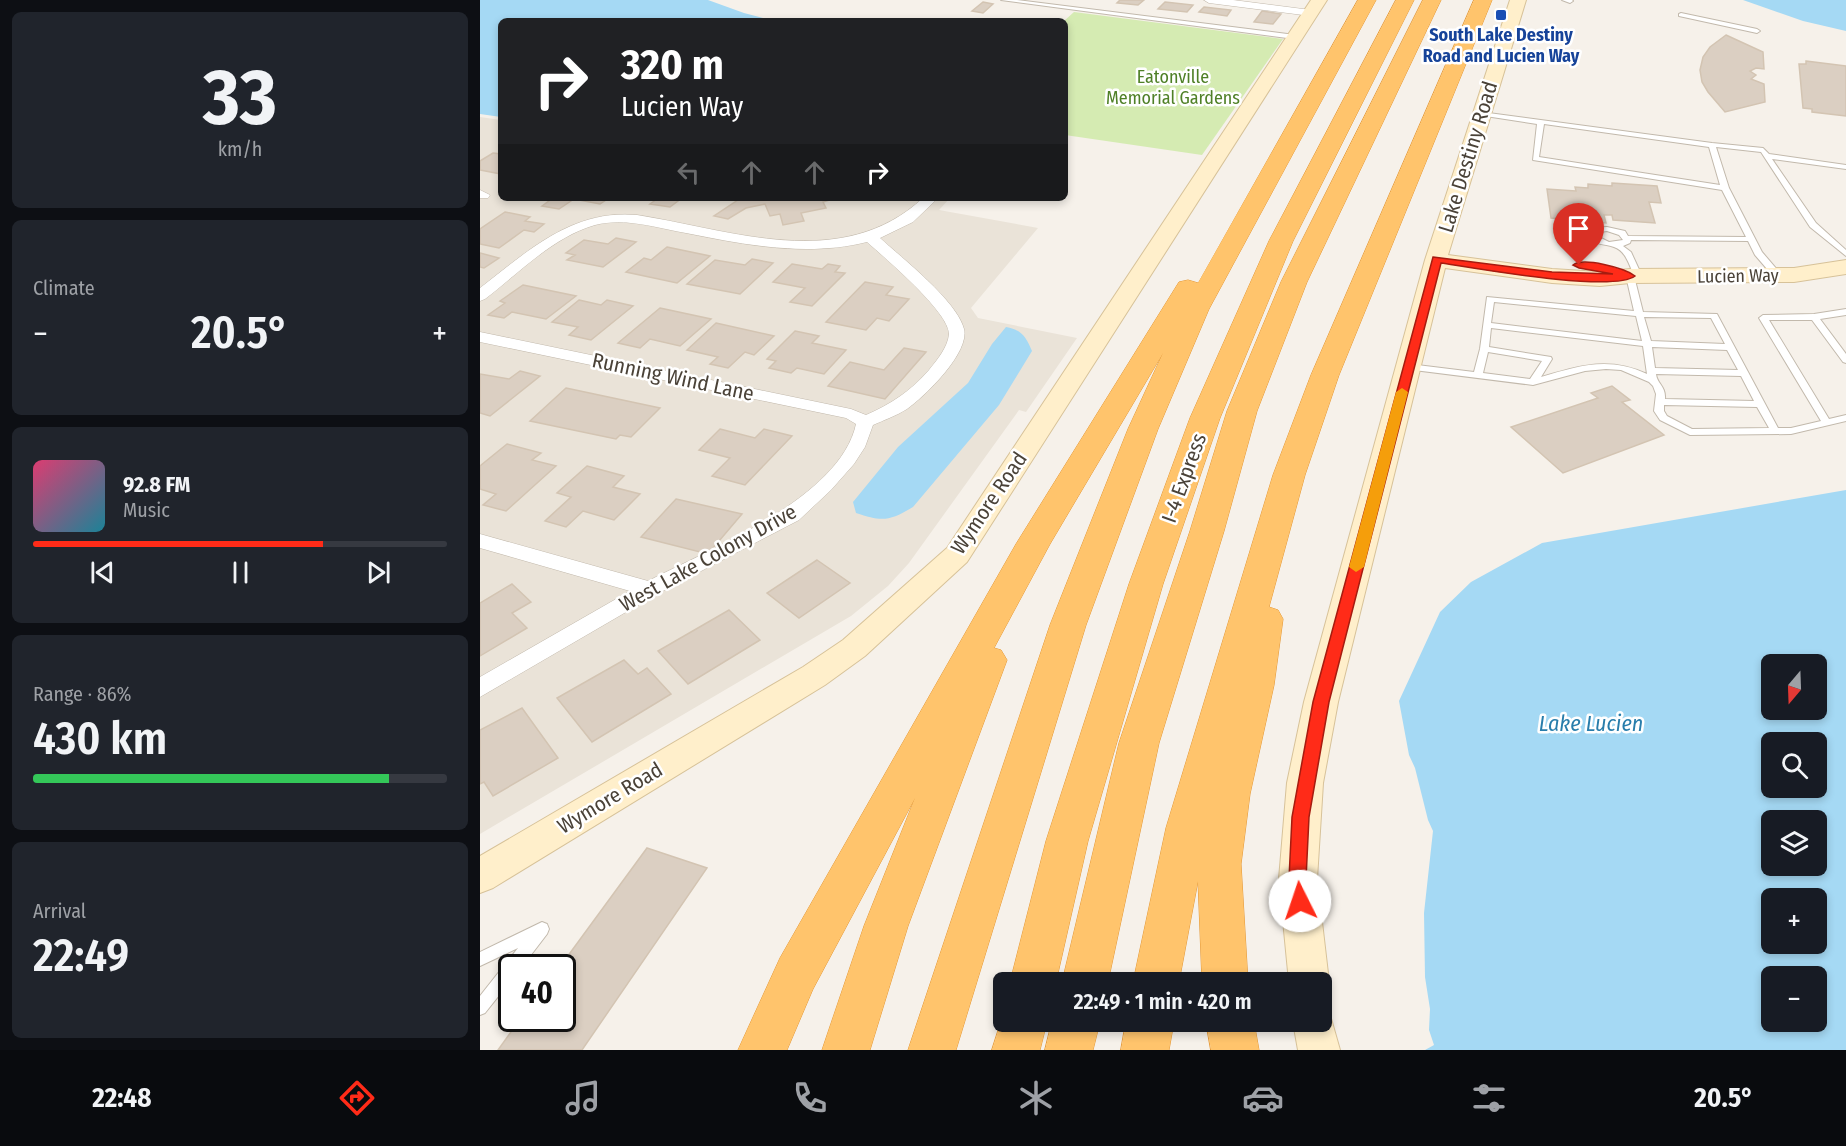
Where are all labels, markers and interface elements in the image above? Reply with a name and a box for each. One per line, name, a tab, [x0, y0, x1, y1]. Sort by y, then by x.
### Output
marker: South Lake Destiny Road and Lucien Way	[1494, 8, 1508, 22]
place label: South Lake Destiny Road and Lucien Way	[1423, 24, 1580, 67]
text: 320 m	[621, 40, 724, 90]
icon: right	[522, 42, 600, 120]
text: 33	[203, 51, 277, 145]
park label: Eatonville Memorial Gardens	[1106, 66, 1240, 109]
street label: Lake Destiny Road	[1433, 78, 1503, 236]
text: Lucien Way	[621, 91, 743, 123]
text: km/h	[218, 137, 262, 161]
icon: left	[672, 156, 705, 189]
icon: ahead	[735, 156, 768, 189]
icon: ahead	[798, 156, 831, 189]
icon: right	[861, 156, 894, 189]
pin	[1553, 203, 1604, 265]
icon: arrive	[1562, 212, 1595, 245]
street label: Lucien Way	[1697, 264, 1779, 288]
text: Climate	[33, 276, 95, 300]
text: 20.5°	[191, 306, 289, 360]
text: −	[33, 314, 48, 354]
text: +	[432, 314, 447, 354]
street label: Running Wind Lane	[590, 347, 756, 407]
street label: I-4 Express	[1156, 430, 1212, 526]
street label: Wymore Road	[945, 447, 1033, 559]
text: 92.8 FM	[123, 471, 190, 498]
text: Music	[123, 498, 170, 522]
street label: West Lake Colony Drive	[615, 499, 801, 617]
icon: previous	[86, 556, 119, 589]
icon: pause	[224, 556, 257, 589]
icon: next	[362, 556, 395, 589]
north arrow	[1761, 654, 1827, 720]
map controls	[1761, 654, 1827, 1032]
text: Range · 86%	[33, 682, 132, 706]
water label: Lake Lucien	[1539, 710, 1643, 737]
text: 430 km	[33, 712, 167, 766]
button: search	[1761, 732, 1827, 798]
street label: Wymore Road	[553, 757, 667, 839]
button: layers	[1761, 810, 1827, 876]
position arrow	[1268, 869, 1332, 933]
button: +	[1761, 888, 1827, 954]
text: Arrival	[33, 899, 86, 923]
text: 22:49	[33, 929, 129, 983]
speed limit sign: 40	[498, 954, 576, 1032]
button: −	[1761, 966, 1827, 1032]
text: 22:49 · 1 min · 420 m	[1073, 988, 1252, 1015]
icon: directions	[336, 1077, 378, 1119]
icon: music	[562, 1077, 604, 1119]
icon: phone	[789, 1077, 831, 1119]
icon: climate	[1015, 1077, 1057, 1119]
icon: car	[1242, 1077, 1284, 1119]
icon: filters	[1468, 1077, 1510, 1119]
text: 22:48	[92, 1082, 151, 1114]
text: 20.5°	[1694, 1082, 1754, 1114]

